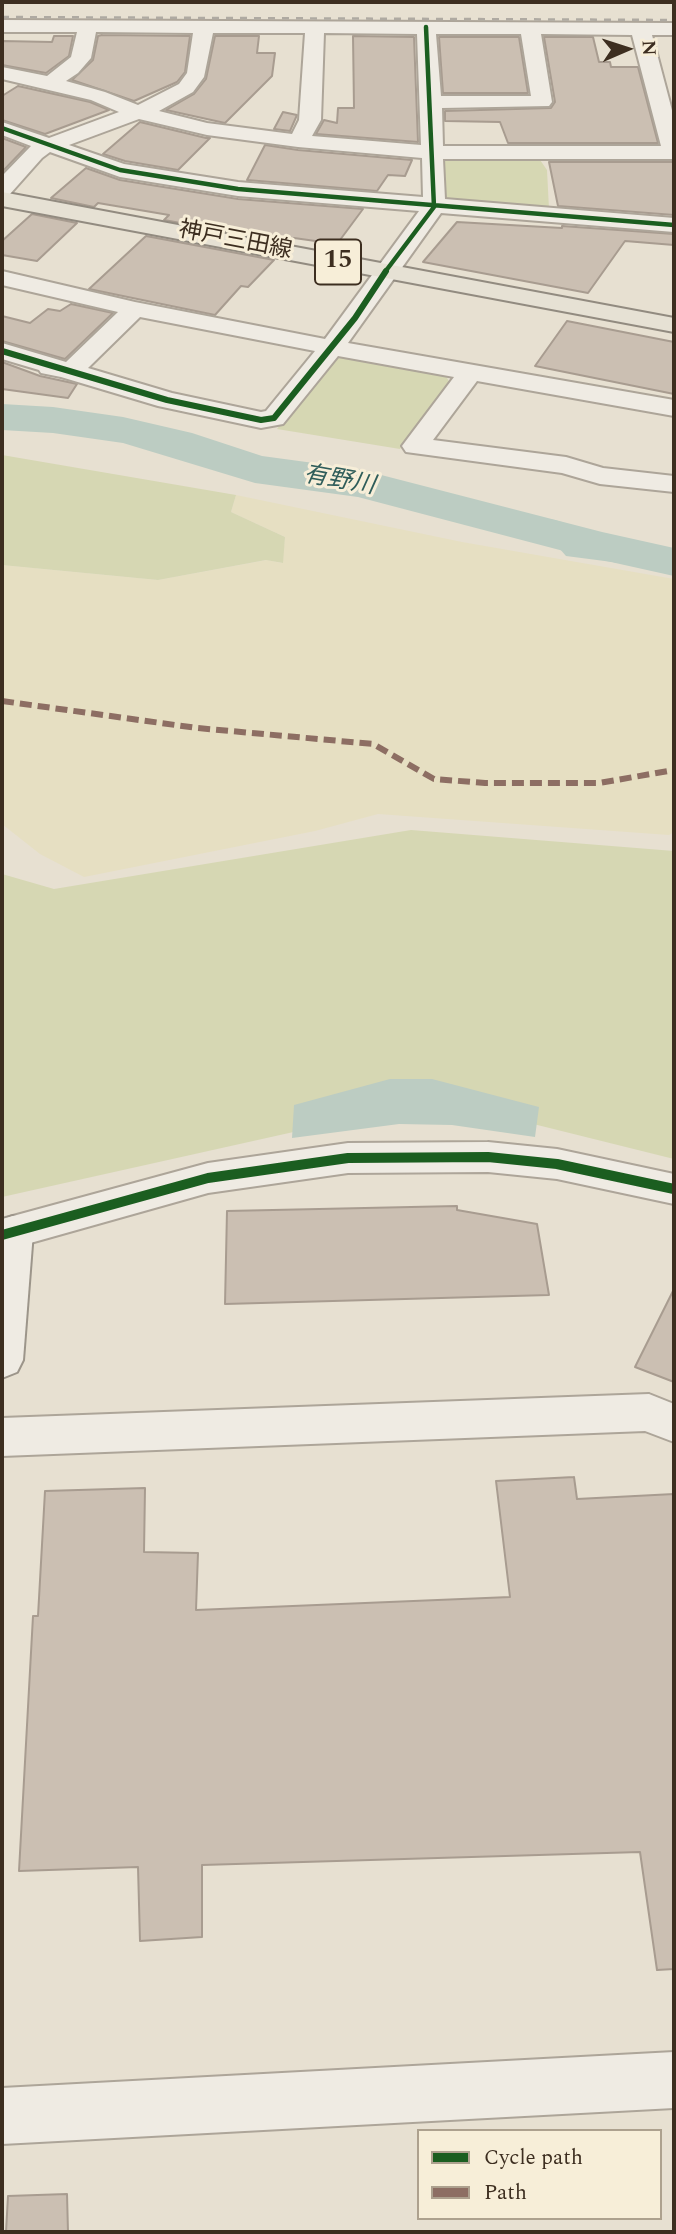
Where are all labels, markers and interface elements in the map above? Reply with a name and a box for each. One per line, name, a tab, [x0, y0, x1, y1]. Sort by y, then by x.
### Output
north arrow	[592, 14, 662, 84]
text: N	[634, 39, 663, 56]
street label: 神戸三田線	[176, 217, 294, 267]
road number: 15	[315, 240, 361, 284]
water label: 有野川	[301, 462, 377, 502]
legend	[417, 2129, 662, 2220]
text: Cycle path	[484, 2142, 583, 2174]
text: Path	[484, 2177, 527, 2209]

